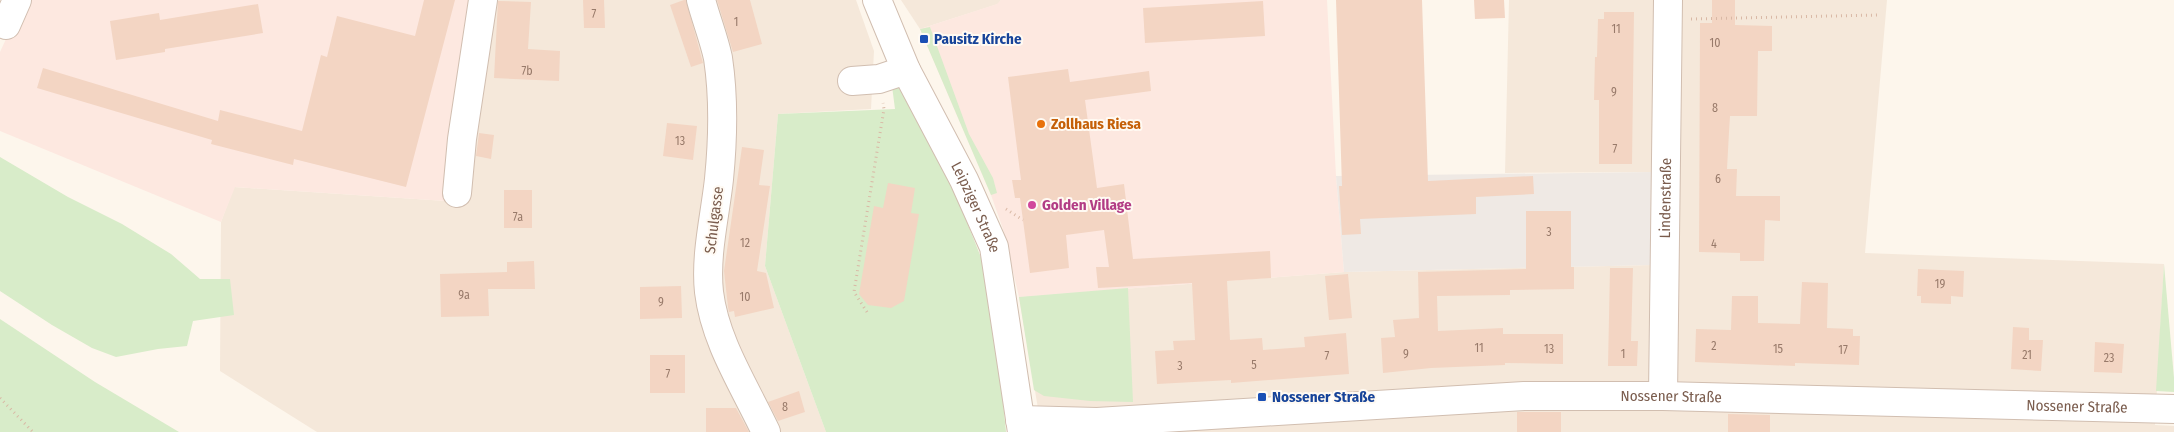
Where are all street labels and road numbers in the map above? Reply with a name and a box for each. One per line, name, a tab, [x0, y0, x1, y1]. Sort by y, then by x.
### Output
street label: Lindenstraße	[1656, 158, 1675, 238]
street label: Leipziger Straße	[947, 159, 1004, 254]
street label: Schulgasse	[701, 185, 727, 255]
street label: Nossener Straße	[1621, 387, 1722, 406]
street label: Nossener Straße	[2026, 396, 2128, 417]

